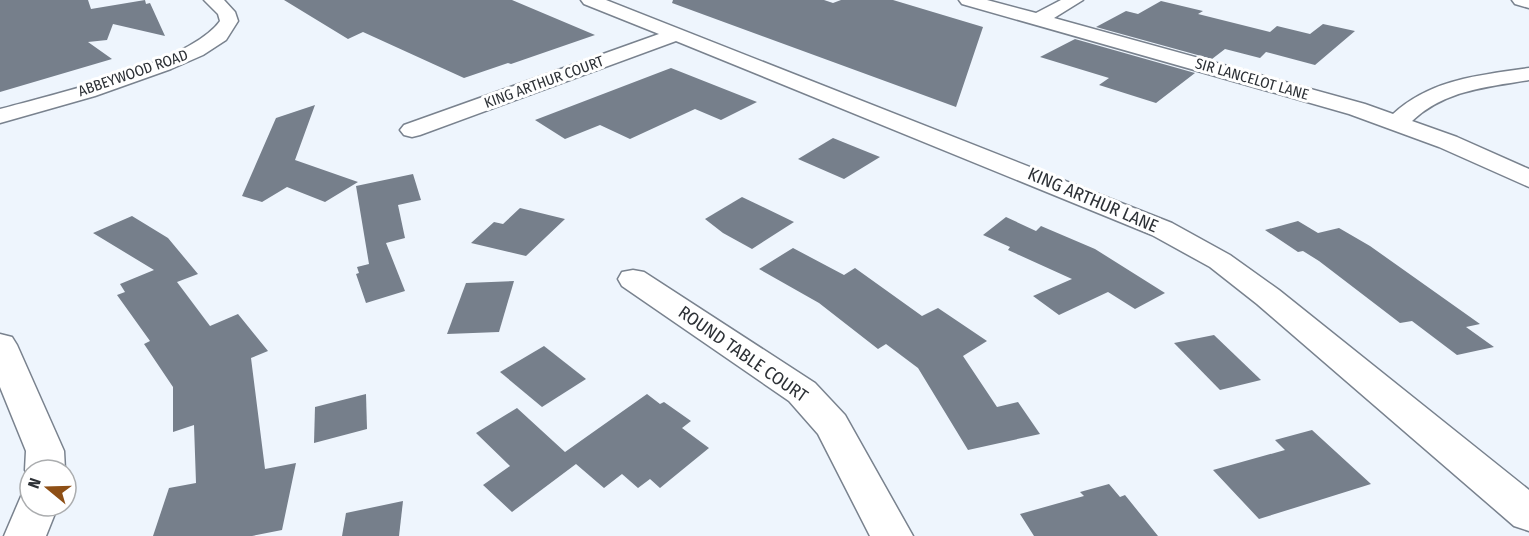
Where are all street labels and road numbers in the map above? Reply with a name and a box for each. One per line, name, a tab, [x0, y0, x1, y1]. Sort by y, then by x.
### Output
street label: ABBEYWOOD ROAD	[76, 46, 190, 100]
street label: KING ARTHUR COURT	[482, 52, 606, 112]
street label: SIR LANCELOT LANE	[1193, 54, 1311, 104]
street label: KING ARTHUR LANE	[1025, 163, 1161, 237]
street label: ROUND TABLE COURT	[674, 301, 813, 407]

